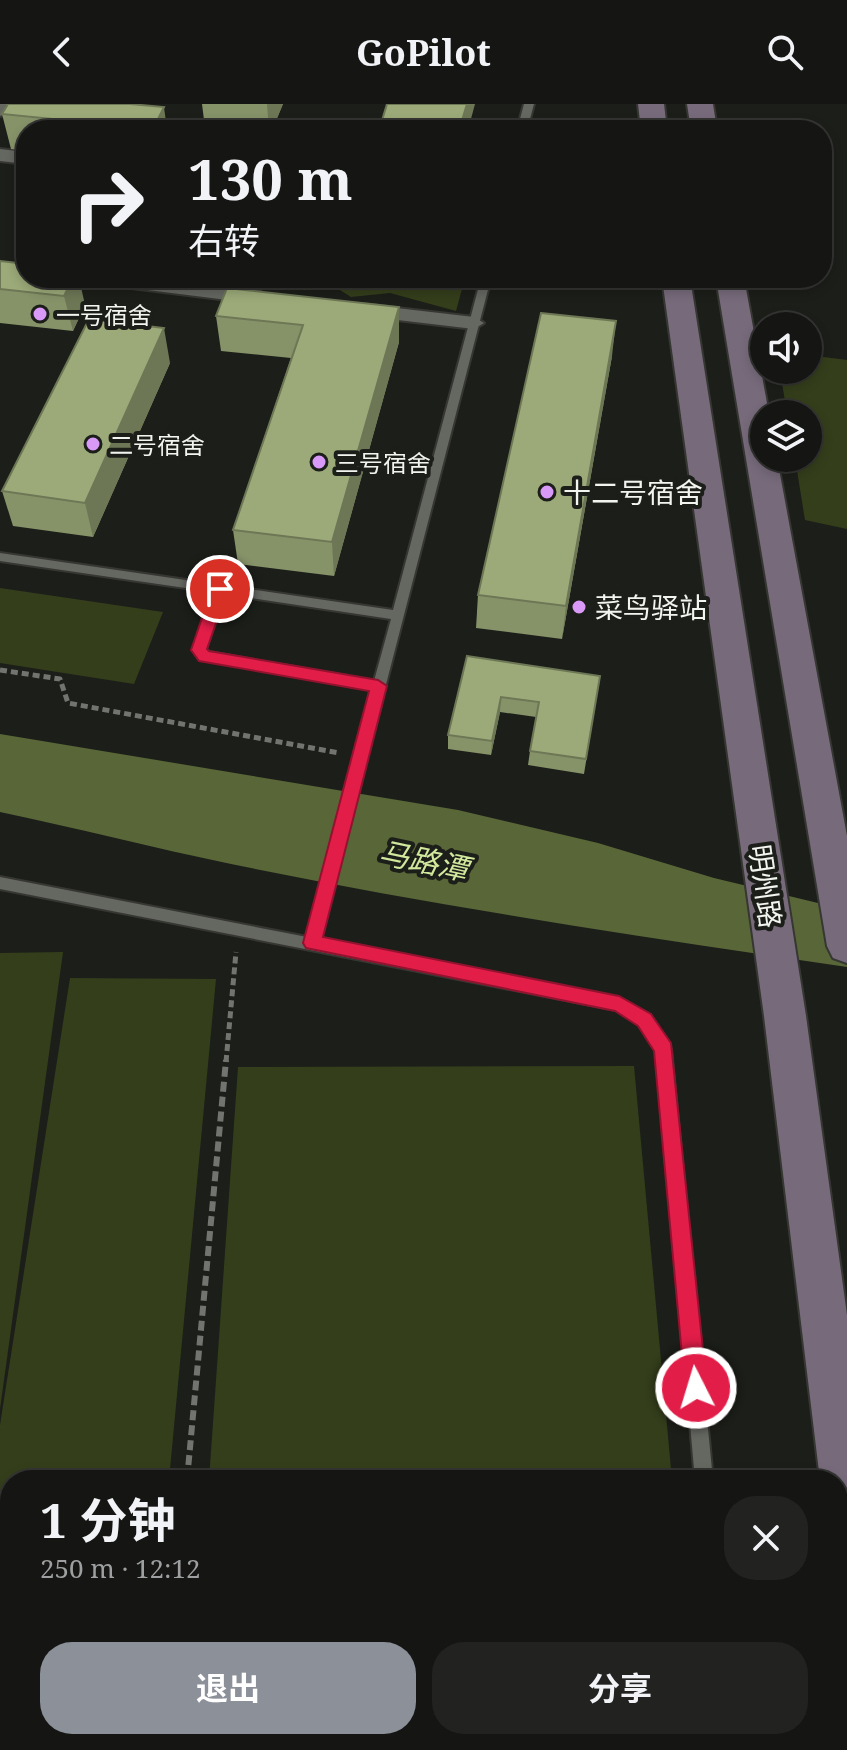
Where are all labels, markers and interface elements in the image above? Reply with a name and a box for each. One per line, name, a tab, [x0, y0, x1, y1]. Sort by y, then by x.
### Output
text: GoPilot	[356, 28, 491, 77]
icon: back	[40, 30, 84, 74]
icon: search	[763, 30, 807, 74]
text: 130 m	[188, 140, 353, 216]
icon: right	[56, 152, 160, 256]
text: 右转	[188, 216, 260, 265]
place label: 一号宿舍	[56, 298, 152, 331]
marker: 一号宿舍	[31, 305, 49, 323]
map controls	[750, 312, 822, 472]
button: sound	[750, 312, 822, 384]
button: layers	[750, 400, 822, 472]
place label: 二号宿舍	[109, 428, 205, 461]
marker: 二号宿舍	[84, 435, 102, 453]
place label: 三号宿舍	[335, 446, 431, 479]
marker: 三号宿舍	[310, 453, 328, 471]
place label: 十二号宿舍	[563, 473, 703, 511]
marker: 十二号宿舍	[538, 483, 556, 501]
pin	[186, 555, 254, 623]
icon: arrive	[198, 567, 242, 611]
place label: 菜鸟驿站	[595, 588, 707, 626]
marker: 菜鸟驿站	[570, 598, 588, 616]
water label: 马路潭	[376, 831, 477, 890]
street label: 明州路	[741, 842, 791, 930]
position arrow	[654, 1346, 738, 1430]
text: 1 分钟	[40, 1487, 176, 1552]
button: close	[724, 1496, 808, 1580]
text: 250 m · 12:12	[40, 1550, 201, 1586]
button: 退出	[40, 1642, 416, 1734]
button: 分享	[432, 1642, 808, 1734]

